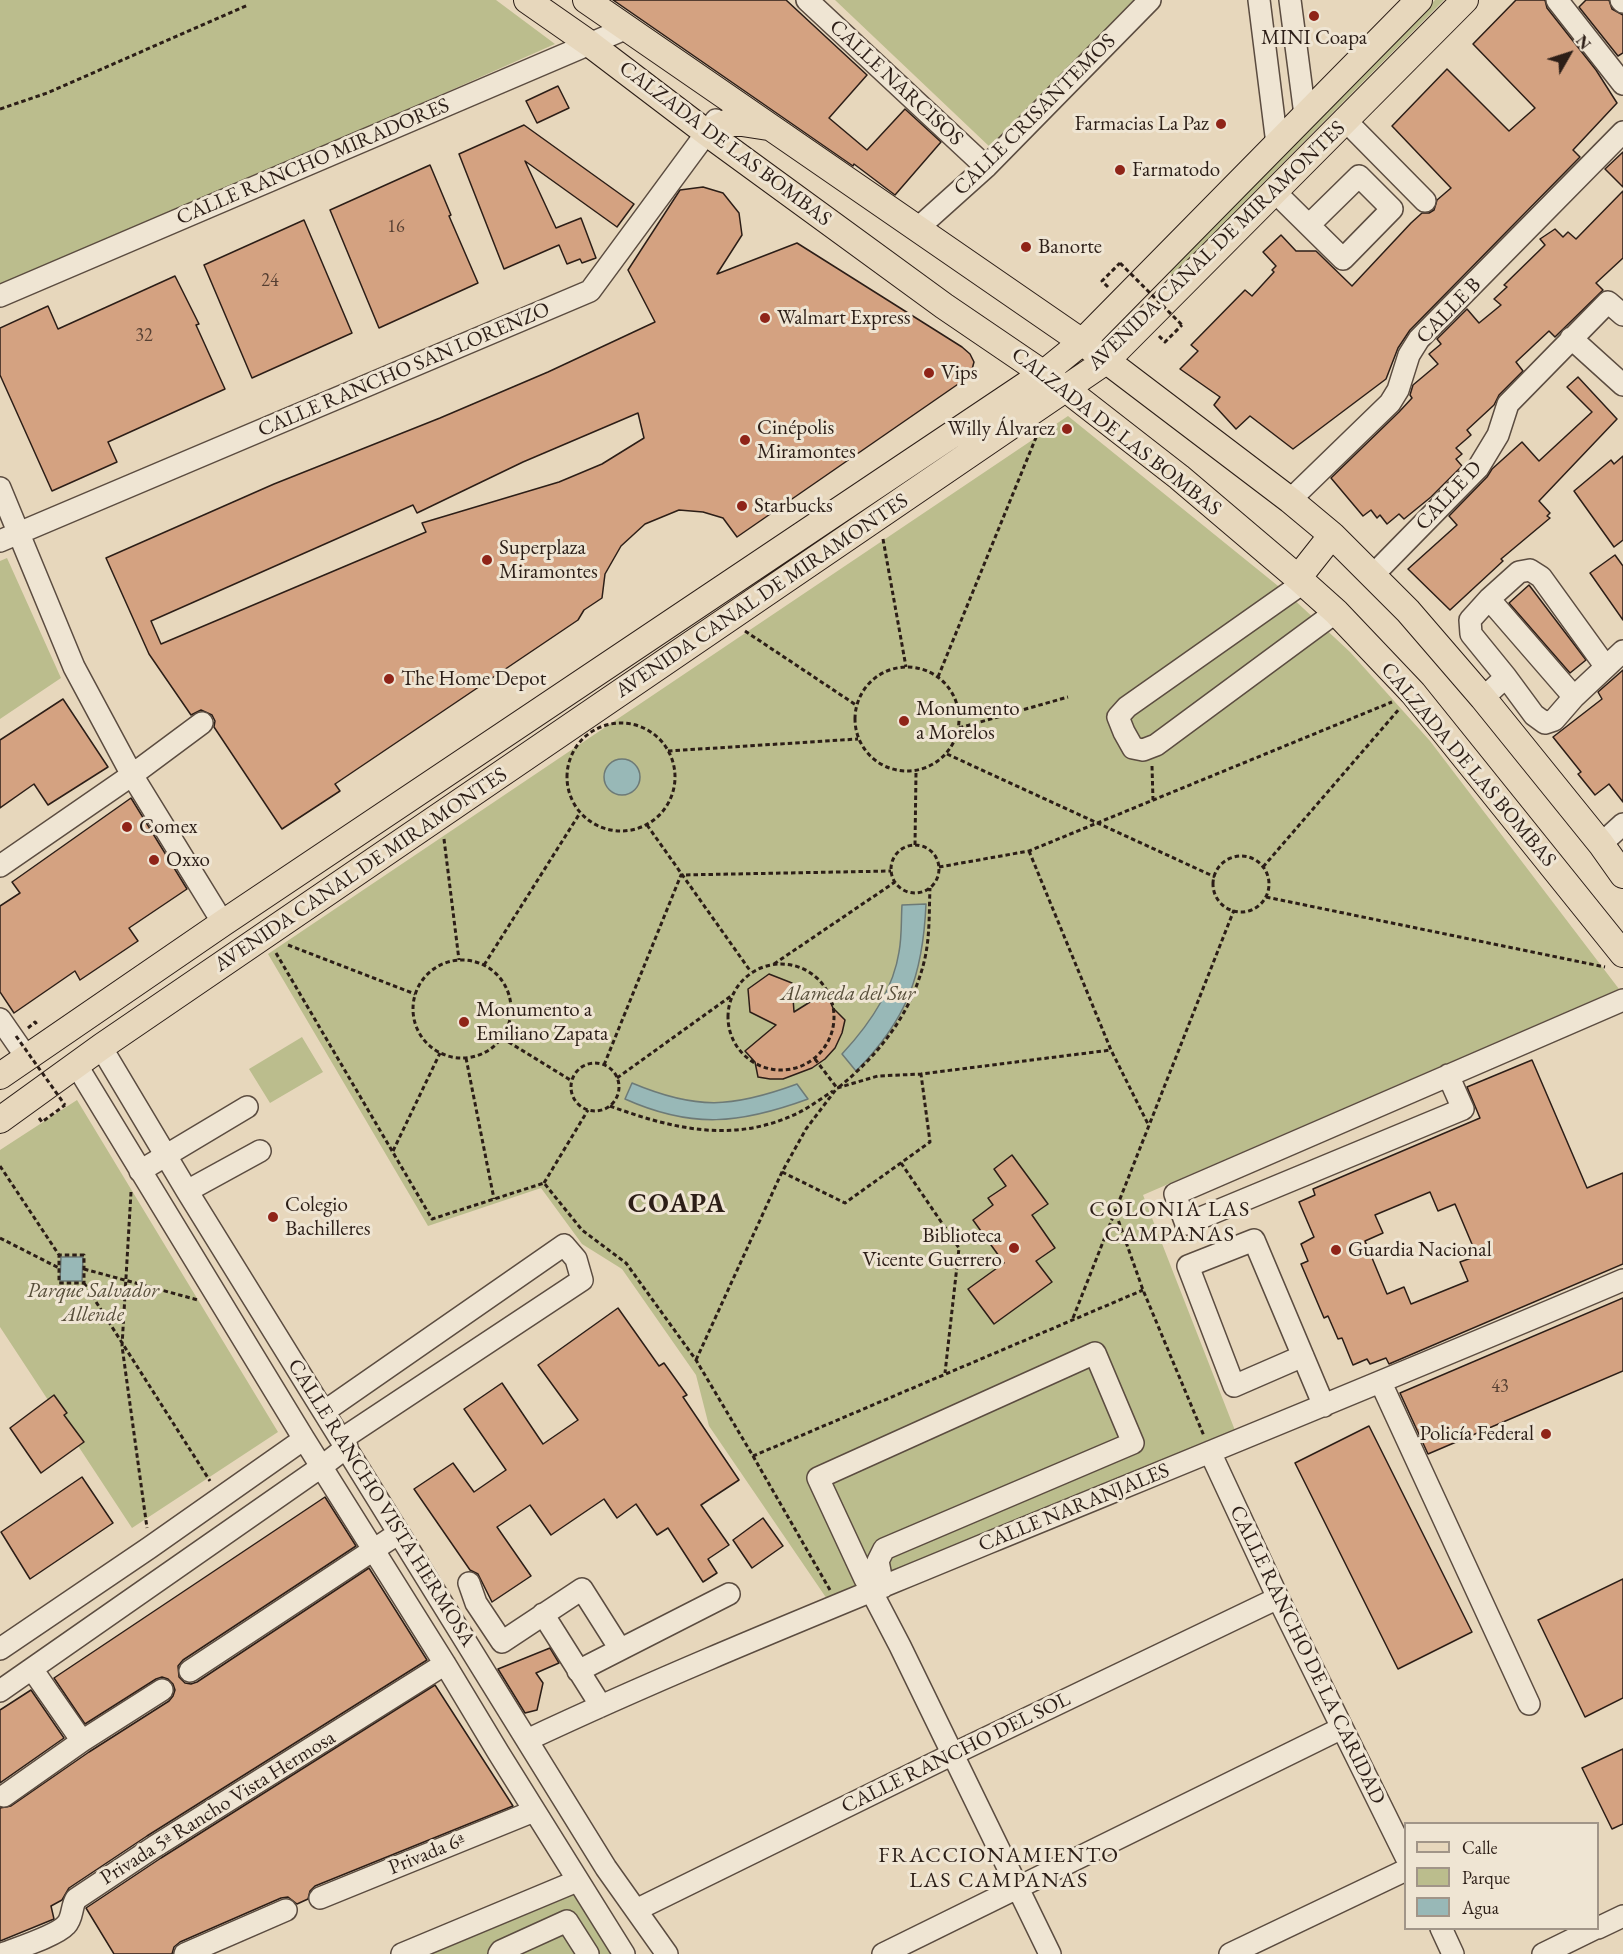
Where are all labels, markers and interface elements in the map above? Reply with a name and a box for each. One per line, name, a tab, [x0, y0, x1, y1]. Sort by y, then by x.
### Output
marker: MINI Coapa	[1307, 9, 1321, 23]
street label: CALLE NARCISOS	[824, 15, 968, 151]
north arrow	[1539, 24, 1599, 84]
place label: MINI Coapa	[1261, 25, 1367, 51]
street label: CALLE CRISANTEMOS	[949, 29, 1121, 201]
text: N	[1571, 31, 1596, 54]
street label: CALZADA DE LAS BOMBAS	[614, 56, 836, 232]
street label: CALLE RANCHO MIRADORES	[173, 93, 453, 231]
place label: Farmacias La Paz	[1074, 111, 1209, 137]
street label: AVENIDA CANAL DE MIRAMONTES	[1083, 116, 1351, 376]
marker: Farmacias La Paz	[1214, 117, 1228, 131]
place label: Farmatodo	[1132, 157, 1220, 183]
marker: Farmatodo	[1113, 163, 1127, 177]
house number: 16	[387, 216, 405, 238]
place label: Banorte	[1038, 234, 1102, 260]
marker: Banorte	[1019, 240, 1033, 254]
house number: 24	[261, 270, 279, 292]
street label: CALLE B	[1411, 273, 1487, 349]
street label: CALLE RANCHO SAN LORENZO	[254, 297, 554, 443]
place label: Walmart Express	[777, 305, 911, 331]
marker: Walmart Express	[758, 311, 772, 325]
house number: 32	[135, 325, 153, 347]
street label: CALZADA DE LAS BOMBAS	[1006, 342, 1226, 522]
place label: Vips	[941, 360, 978, 386]
marker: Vips	[922, 366, 936, 380]
place label: Cinépolis Miramontes	[757, 415, 856, 465]
place label: Willy Álvarez	[948, 416, 1055, 442]
marker: Willy Álvarez	[1060, 422, 1074, 436]
marker: Cinépolis Miramontes	[738, 433, 752, 447]
street label: CALLE D	[1411, 456, 1487, 536]
street label: AVENIDA CANAL DE MIRAMONTES	[611, 488, 913, 704]
place label: Starbucks	[754, 493, 833, 519]
marker: Starbucks	[735, 499, 749, 513]
place label: Superplaza Miramontes	[499, 535, 598, 585]
marker: Superplaza Miramontes	[480, 553, 494, 567]
street label: CALZADA DE LAS BOMBAS	[1375, 658, 1561, 872]
place label: The Home Depot	[401, 666, 546, 692]
marker: The Home Depot	[382, 672, 396, 686]
place label: Monumento a Morelos	[916, 696, 1020, 746]
marker: Monumento a Morelos	[897, 714, 911, 728]
street label: AVENIDA CANAL DE MIRAMONTES	[210, 762, 512, 978]
place label: Comex	[139, 814, 198, 840]
marker: Comex	[120, 820, 134, 834]
place label: Oxxo	[166, 847, 210, 873]
marker: Oxxo	[147, 853, 161, 867]
park label: Alameda del Sur	[781, 981, 915, 1007]
place label: Monumento a Emiliano Zapata	[476, 997, 608, 1047]
marker: Monumento a Emiliano Zapata	[457, 1015, 471, 1029]
district label: COAPA	[628, 1189, 726, 1221]
place label: Colegio Bachilleres	[285, 1192, 370, 1242]
district label: COLONIA LAS CAMPANAS	[1089, 1197, 1251, 1248]
marker: Colegio Bachilleres	[266, 1210, 280, 1224]
place label: Biblioteca Vicente Guerrero	[863, 1223, 1002, 1273]
place label: Guardia Nacional	[1348, 1237, 1492, 1263]
marker: Biblioteca Vicente Guerrero	[1007, 1241, 1021, 1255]
marker: Guardia Nacional	[1329, 1243, 1343, 1257]
park label: Parque Salvador Allende	[27, 1278, 159, 1328]
street label: CALLE RANCHO VISTA HERMOSA	[282, 1355, 480, 1651]
house number: 43	[1491, 1376, 1509, 1398]
place label: Policía Federal	[1420, 1421, 1534, 1447]
marker: Policía Federal	[1539, 1427, 1553, 1441]
street label: CALLE NARANJALES	[975, 1458, 1173, 1558]
street label: CALLE RANCHO DE LA CARIDAD	[1224, 1502, 1390, 1808]
street label: CALLE RANCHO DEL SOL	[838, 1687, 1074, 1819]
street label: Privada 5ª Rancho Vista Hermosa	[96, 1725, 340, 1891]
legend	[1404, 1822, 1599, 1930]
street label: Privada 6ª	[385, 1827, 469, 1881]
text: Calle	[1462, 1836, 1498, 1859]
district label: FRACCIONAMIENTO LAS CAMPANAS	[878, 1843, 1120, 1894]
text: Parque	[1462, 1866, 1510, 1889]
text: Agua	[1462, 1896, 1499, 1919]

